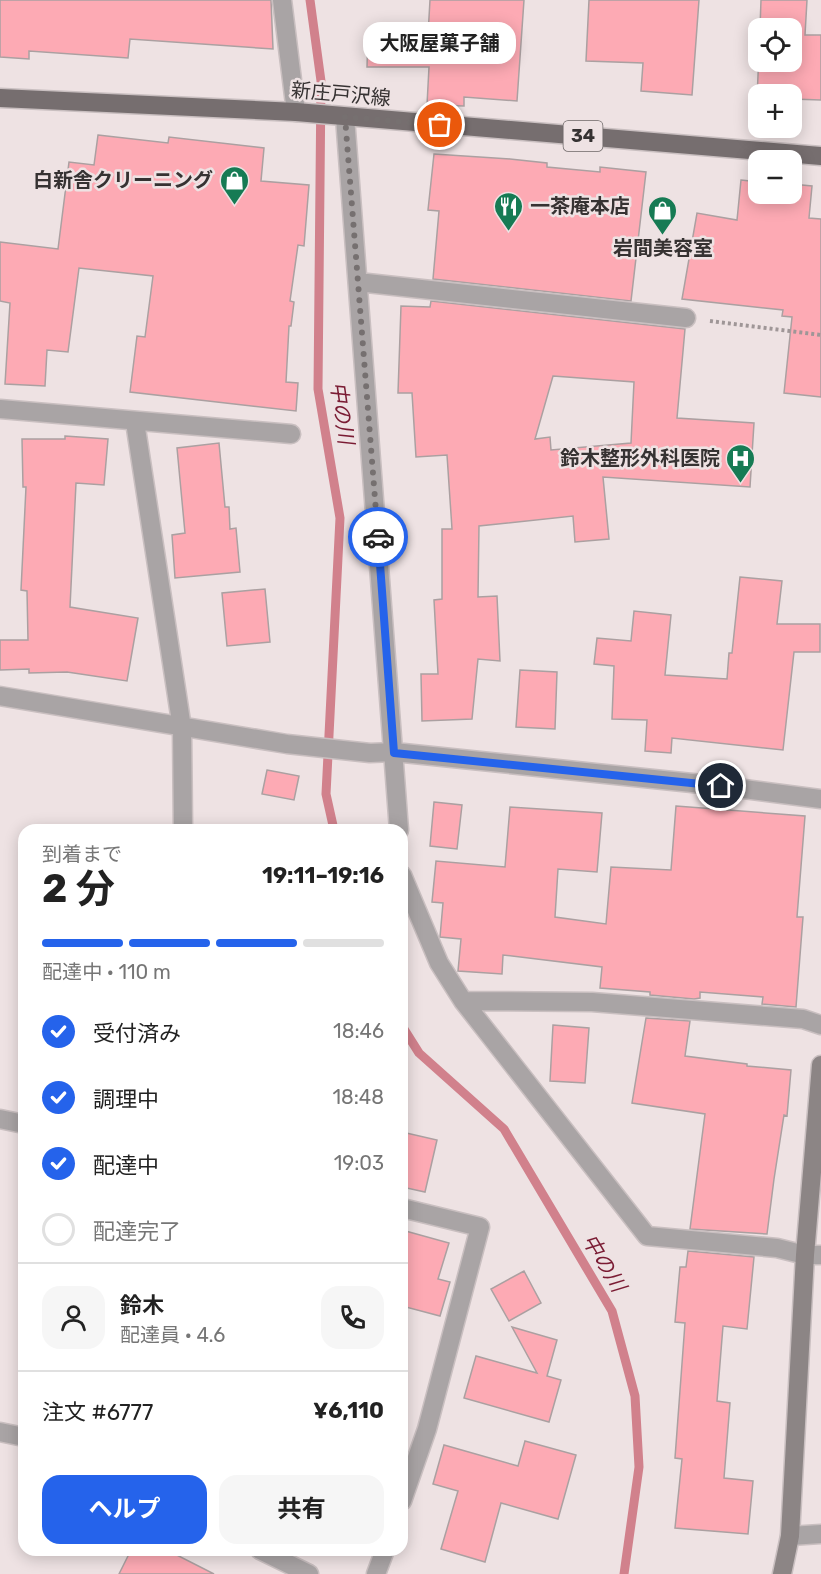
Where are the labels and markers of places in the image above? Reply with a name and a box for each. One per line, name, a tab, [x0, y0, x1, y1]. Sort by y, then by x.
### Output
callout: 大阪屋菓子舗	[364, 23, 516, 65]
pin	[414, 99, 465, 150]
shop icon: 白新舎クリーニング	[218, 164, 250, 206]
place label: 白新舎クリーニング	[33, 168, 213, 192]
restaurant icon: 一茶庵本店	[493, 190, 525, 232]
place label: 一茶庵本店	[530, 194, 630, 218]
shop icon: 岩間美容室	[647, 194, 679, 236]
place label: 岩間美容室	[613, 236, 713, 260]
hospital icon: 鈴木整形外科医院	[725, 442, 757, 484]
place label: 鈴木整形外科医院	[560, 446, 720, 470]
pin	[695, 760, 746, 811]

